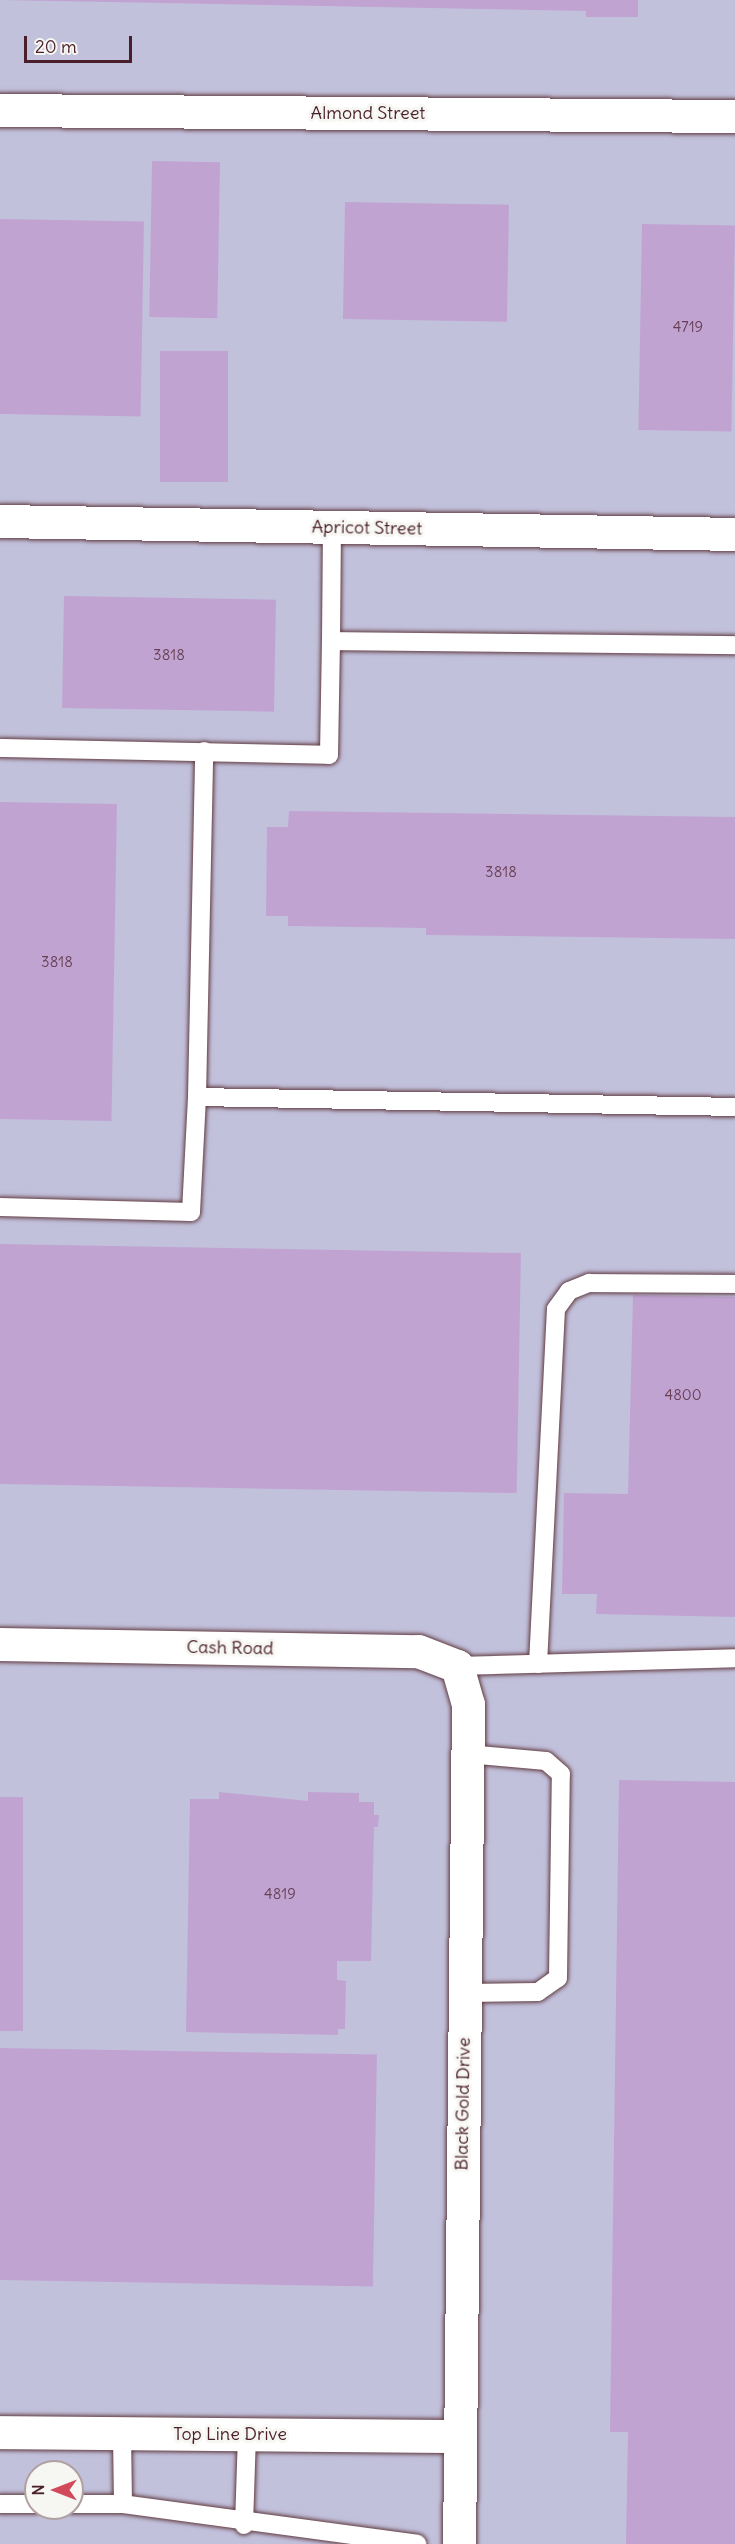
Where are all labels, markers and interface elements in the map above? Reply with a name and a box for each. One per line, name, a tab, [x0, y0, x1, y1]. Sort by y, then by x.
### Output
scale bar	[27, 24, 135, 62]
text: 20 m	[35, 35, 77, 58]
street label: Almond Street	[311, 102, 425, 124]
house number: 4719	[673, 318, 703, 336]
street label: Apricot Street	[312, 516, 422, 540]
house number: 3818	[153, 646, 185, 664]
house number: 3818	[485, 863, 517, 881]
house number: 3818	[41, 953, 73, 971]
house number: 4800	[664, 1386, 702, 1404]
street label: Cash Road	[186, 1636, 274, 1660]
house number: 4819	[264, 1885, 296, 1903]
street label: Black Gold Drive	[451, 2037, 475, 2171]
street label: Top Line Drive	[173, 2423, 287, 2445]
north arrow	[24, 2460, 84, 2520]
text: N	[28, 2484, 48, 2496]

